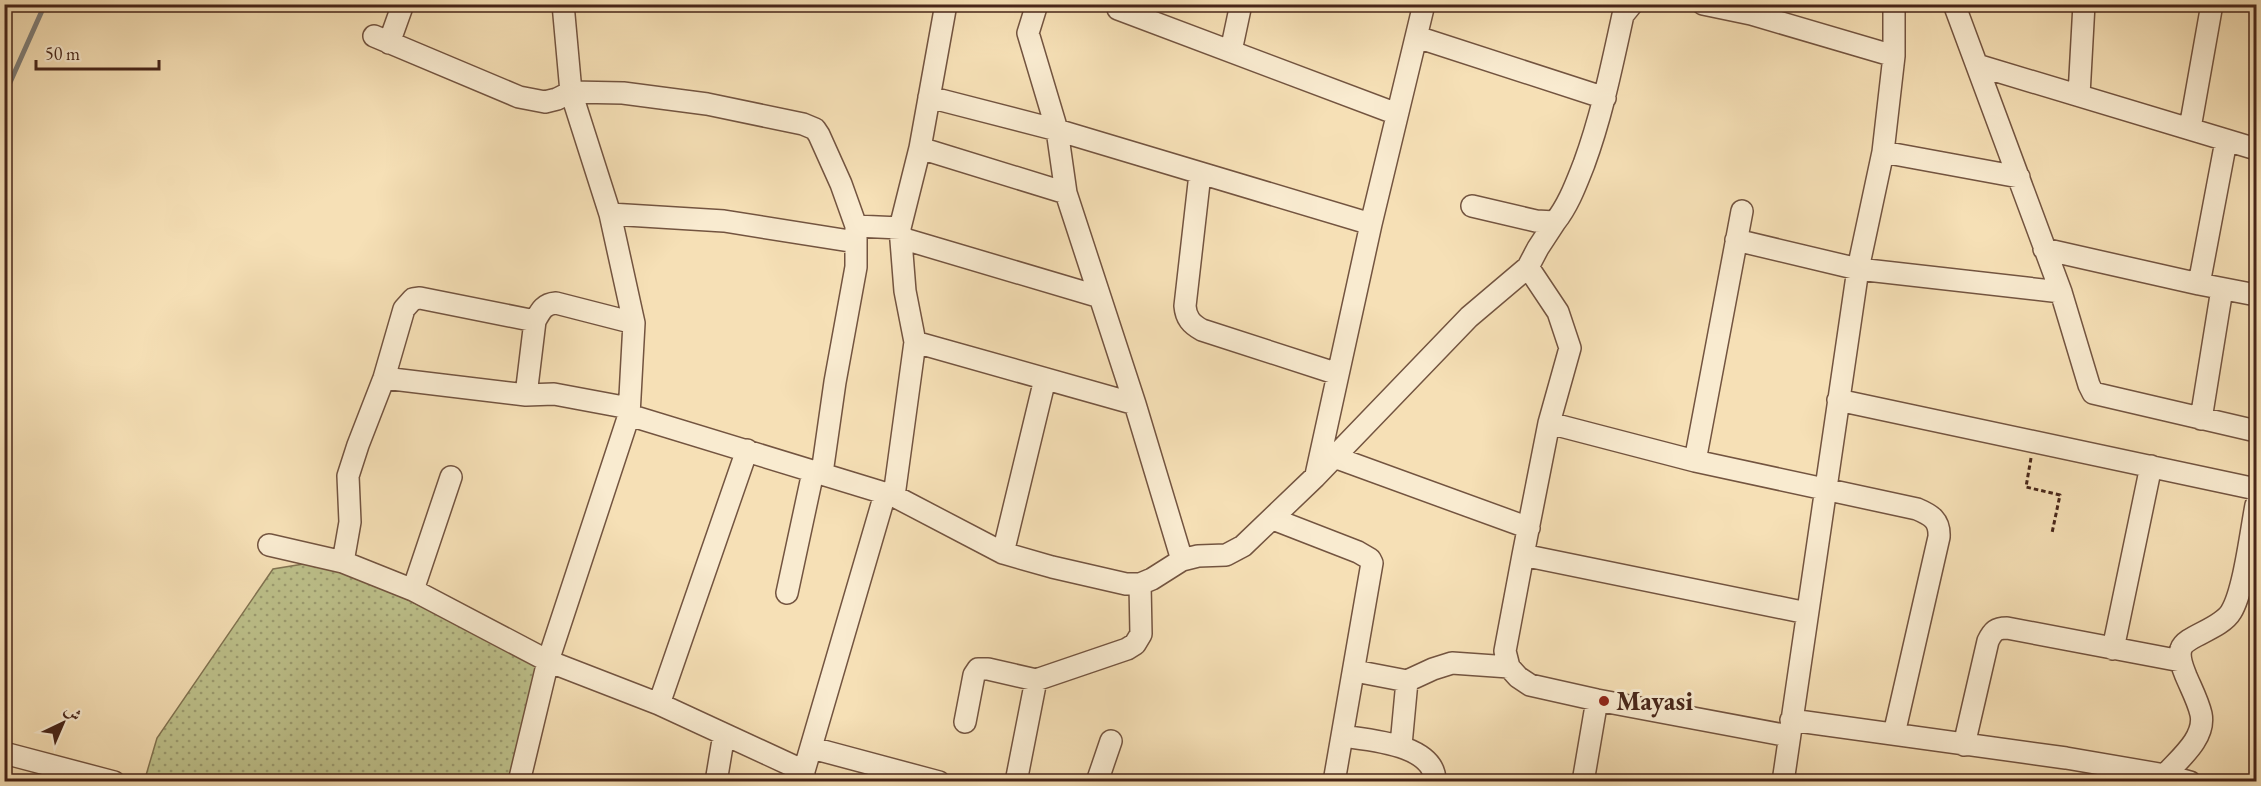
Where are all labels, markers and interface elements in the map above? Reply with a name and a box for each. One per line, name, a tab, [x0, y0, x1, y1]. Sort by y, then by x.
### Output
scale bar	[36, 33, 159, 71]
text: 50 m	[45, 42, 80, 65]
place label: Mayasi	[1616, 683, 1693, 718]
north arrow	[33, 693, 93, 753]
marker: Mayasi	[1597, 694, 1611, 708]
text: ش	[60, 700, 86, 726]

